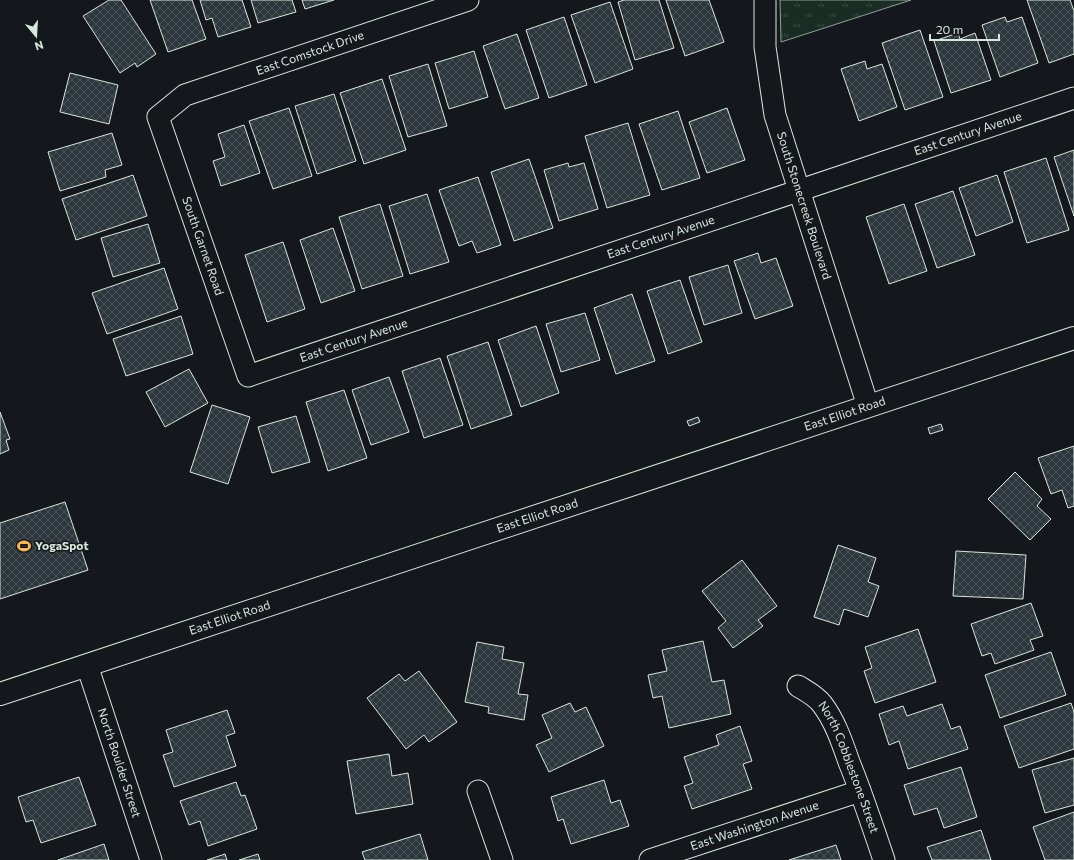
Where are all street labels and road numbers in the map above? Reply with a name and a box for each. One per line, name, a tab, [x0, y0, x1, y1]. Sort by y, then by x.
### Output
street label: East Comstock Drive	[254, 27, 365, 77]
street label: East Century Avenue	[912, 108, 1023, 157]
street label: South Stonecreek Boulevard	[775, 130, 835, 281]
street label: South Garnet Road	[180, 195, 227, 297]
street label: East Century Avenue	[605, 212, 716, 261]
street label: East Century Avenue	[298, 315, 409, 364]
street label: East Elliot Road	[802, 393, 887, 433]
street label: East Elliot Road	[494, 495, 579, 535]
street label: East Elliot Road	[187, 597, 272, 637]
street label: North Cobblestone Street	[816, 698, 882, 835]
street label: North Boulder Street	[96, 706, 145, 819]
street label: East Washington Avenue	[688, 797, 820, 852]

